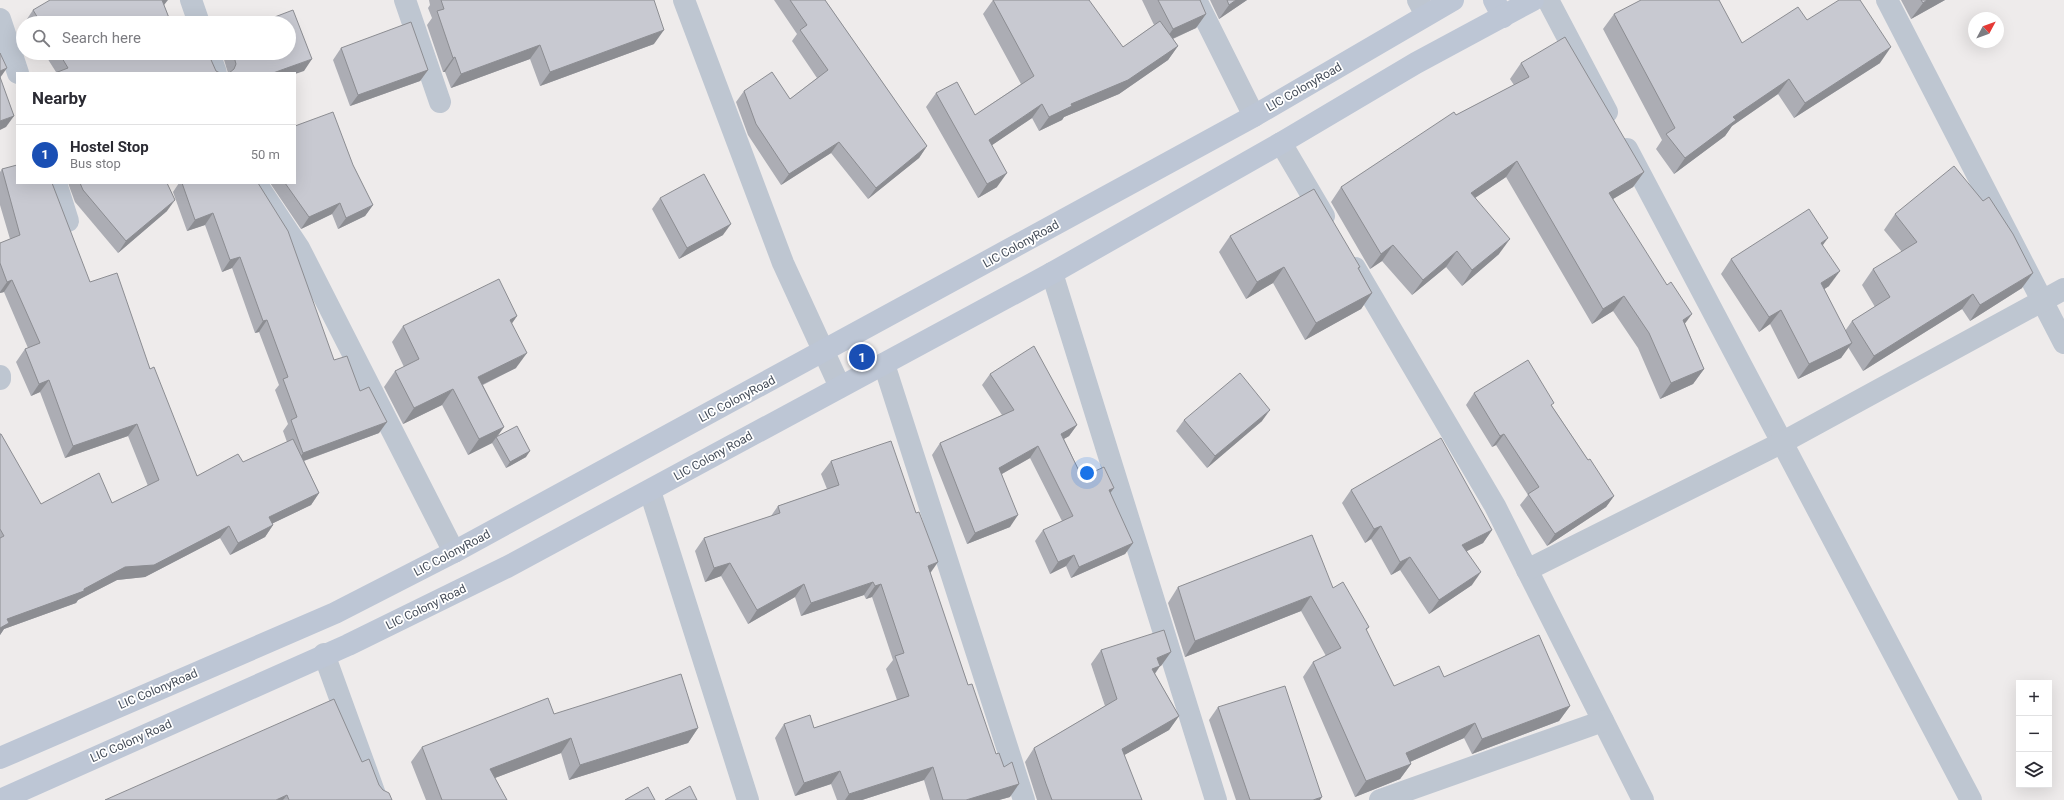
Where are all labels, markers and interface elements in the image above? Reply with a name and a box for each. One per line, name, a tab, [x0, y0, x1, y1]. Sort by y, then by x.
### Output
north arrow	[1968, 12, 2004, 48]
search box	[16, 16, 296, 60]
icon: search	[30, 27, 52, 49]
text: Search here	[62, 29, 141, 47]
street label: LIC ColonyRoad	[1264, 60, 1344, 114]
text: Nearby	[32, 88, 87, 108]
text: Hostel Stop	[70, 138, 149, 156]
text: 1	[41, 147, 49, 162]
text: 50 m	[251, 147, 280, 162]
text: Bus stop	[70, 156, 121, 171]
street label: LIC ColonyRoad	[981, 217, 1061, 271]
pin: 1	[849, 342, 875, 372]
street label: LIC ColonyRoad	[696, 373, 778, 425]
street label: LIC Colony Road	[671, 429, 755, 483]
your location	[1077, 463, 1097, 483]
street label: LIC ColonyRoad	[411, 527, 493, 579]
street label: LIC Colony Road	[383, 581, 469, 633]
street label: LIC ColonyRoad	[116, 666, 200, 712]
map controls	[2016, 680, 2052, 788]
button: +	[2016, 680, 2052, 716]
button: −	[2016, 716, 2052, 752]
street label: LIC Colony Road	[88, 717, 174, 765]
button: layers	[2016, 752, 2052, 788]

